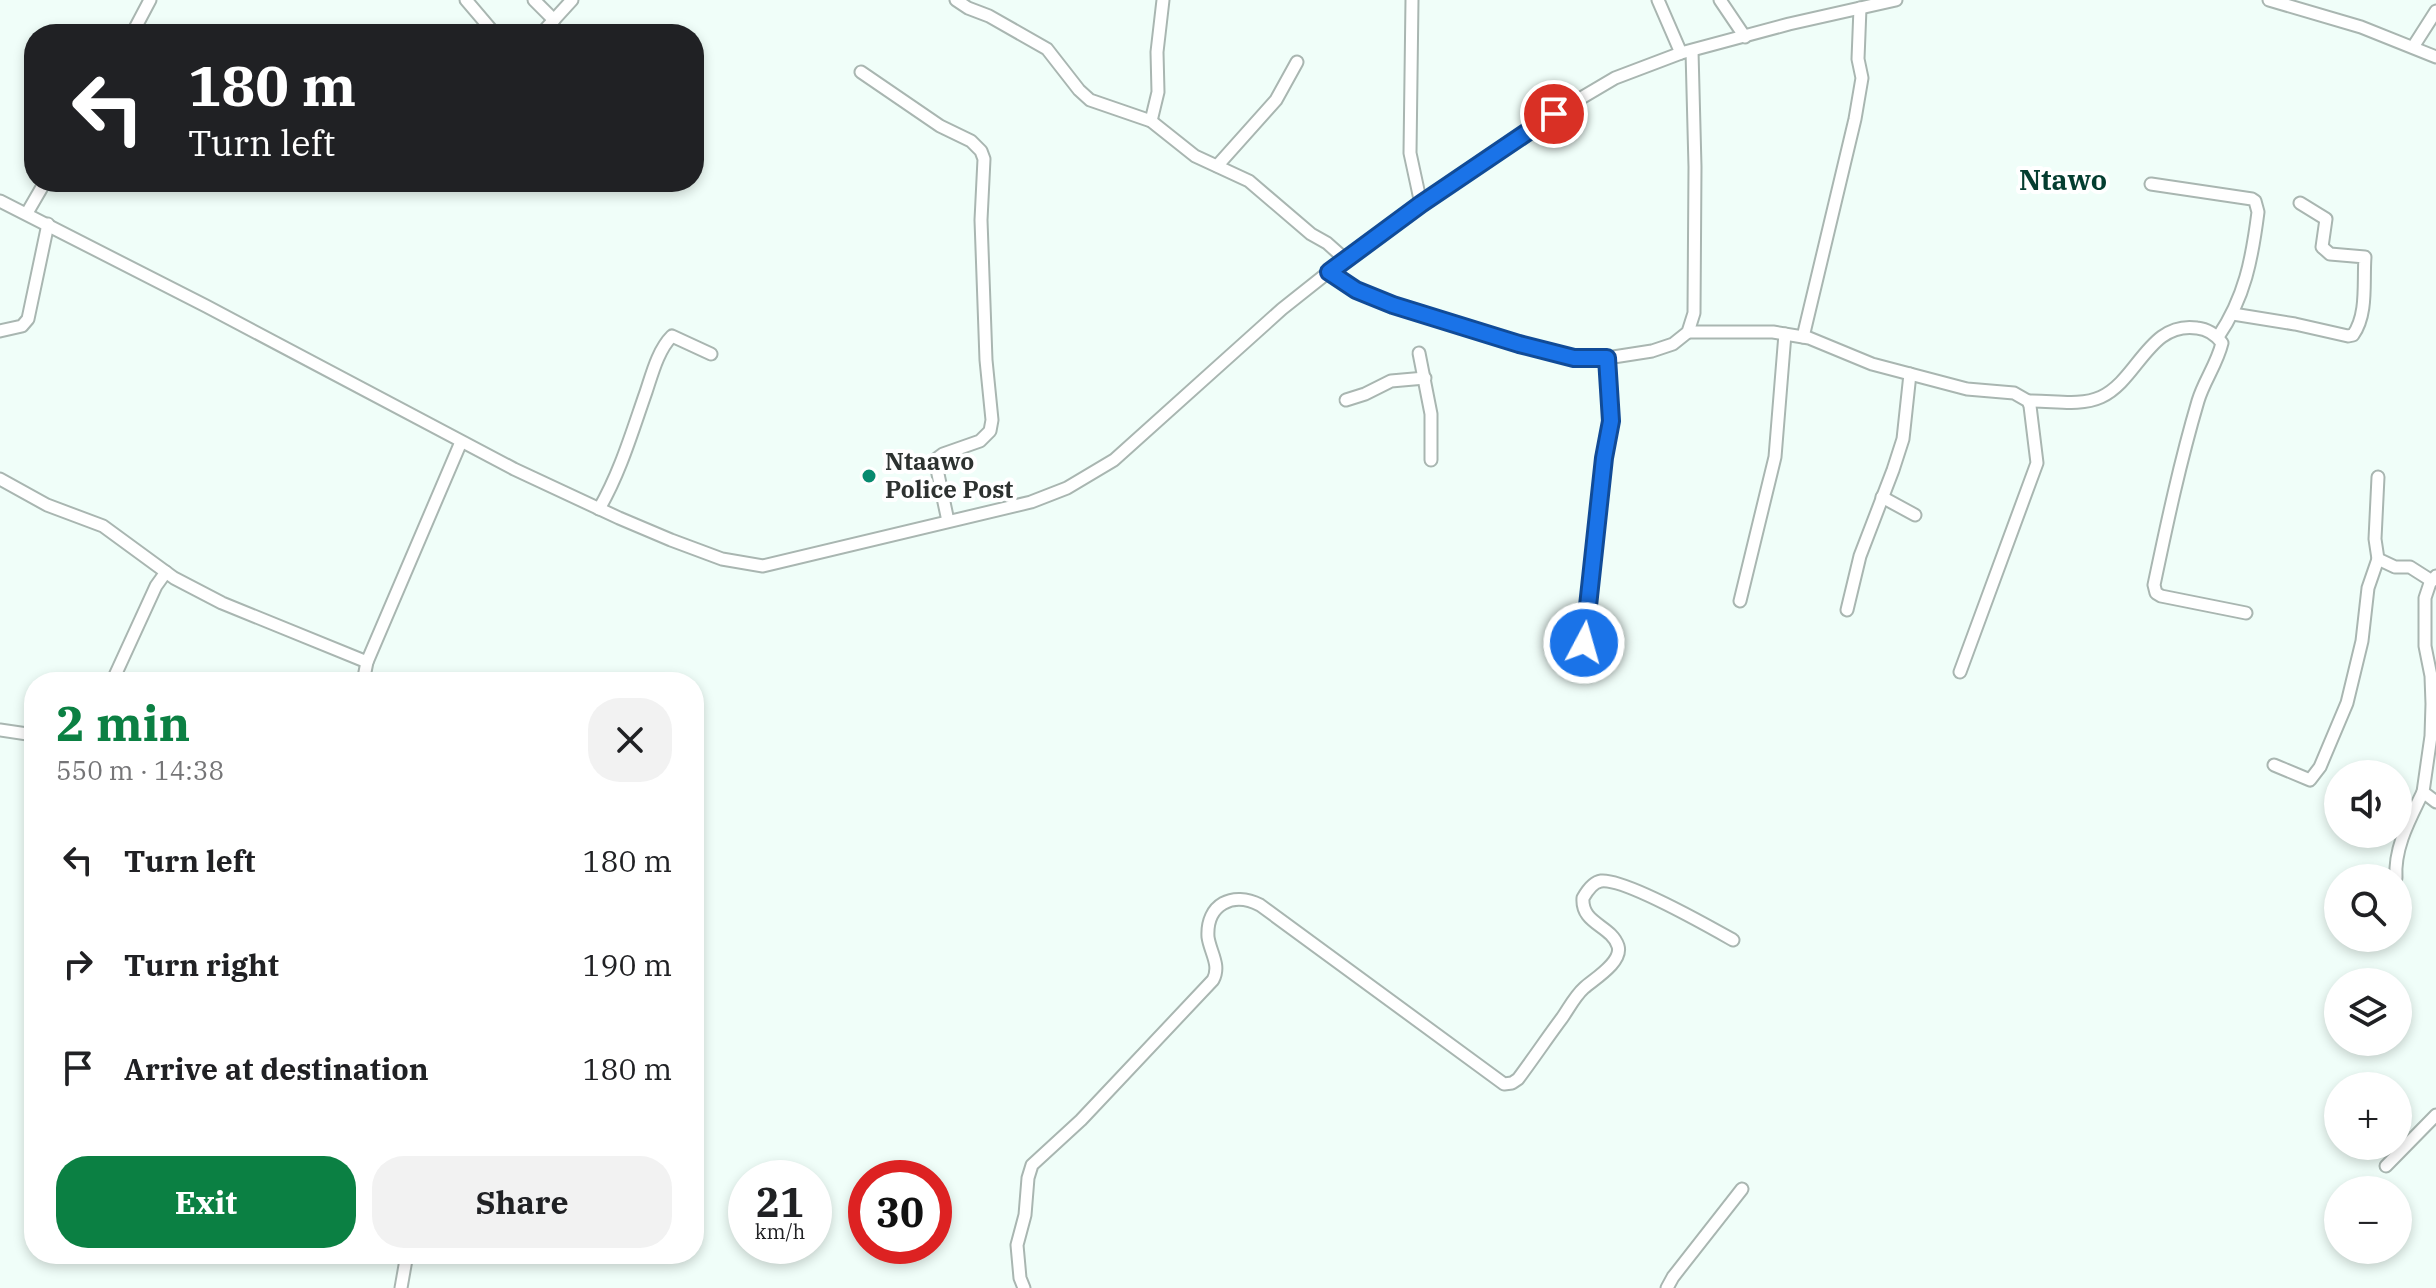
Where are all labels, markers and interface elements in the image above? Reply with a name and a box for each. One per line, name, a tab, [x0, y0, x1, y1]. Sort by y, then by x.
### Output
text: 180 m	[188, 49, 356, 121]
icon: left	[56, 56, 160, 160]
pin	[1520, 80, 1588, 148]
icon: arrive	[1532, 92, 1576, 136]
text: Turn left	[188, 119, 335, 166]
district label: Ntawo	[2019, 161, 2107, 198]
place label: Ntaawo Police Post	[885, 445, 1013, 505]
marker: Ntaawo Police Post	[860, 467, 878, 485]
position arrow	[1542, 601, 1626, 685]
text: 2 min	[56, 692, 190, 754]
button: close	[588, 698, 672, 782]
text: 550 m · 14:38	[56, 753, 224, 787]
map controls	[2324, 760, 2412, 1264]
button: sound	[2324, 760, 2412, 848]
icon: left	[56, 838, 100, 882]
text: Turn left	[124, 841, 256, 880]
text: 180 m	[582, 841, 672, 880]
button: search	[2324, 864, 2412, 952]
icon: right	[56, 942, 100, 986]
text: Turn right	[124, 945, 279, 984]
text: 190 m	[582, 945, 672, 984]
button: layers	[2324, 968, 2412, 1056]
icon: arrive	[56, 1046, 100, 1090]
text: Arrive at destination	[124, 1049, 429, 1088]
text: 180 m	[582, 1049, 672, 1088]
button: +	[2324, 1072, 2412, 1160]
button: Exit	[56, 1156, 356, 1248]
button: Share	[372, 1156, 672, 1248]
speed limit sign: 30	[848, 1160, 952, 1264]
text: 21	[756, 1176, 804, 1228]
button: −	[2324, 1176, 2412, 1264]
text: km/h	[755, 1218, 805, 1245]

